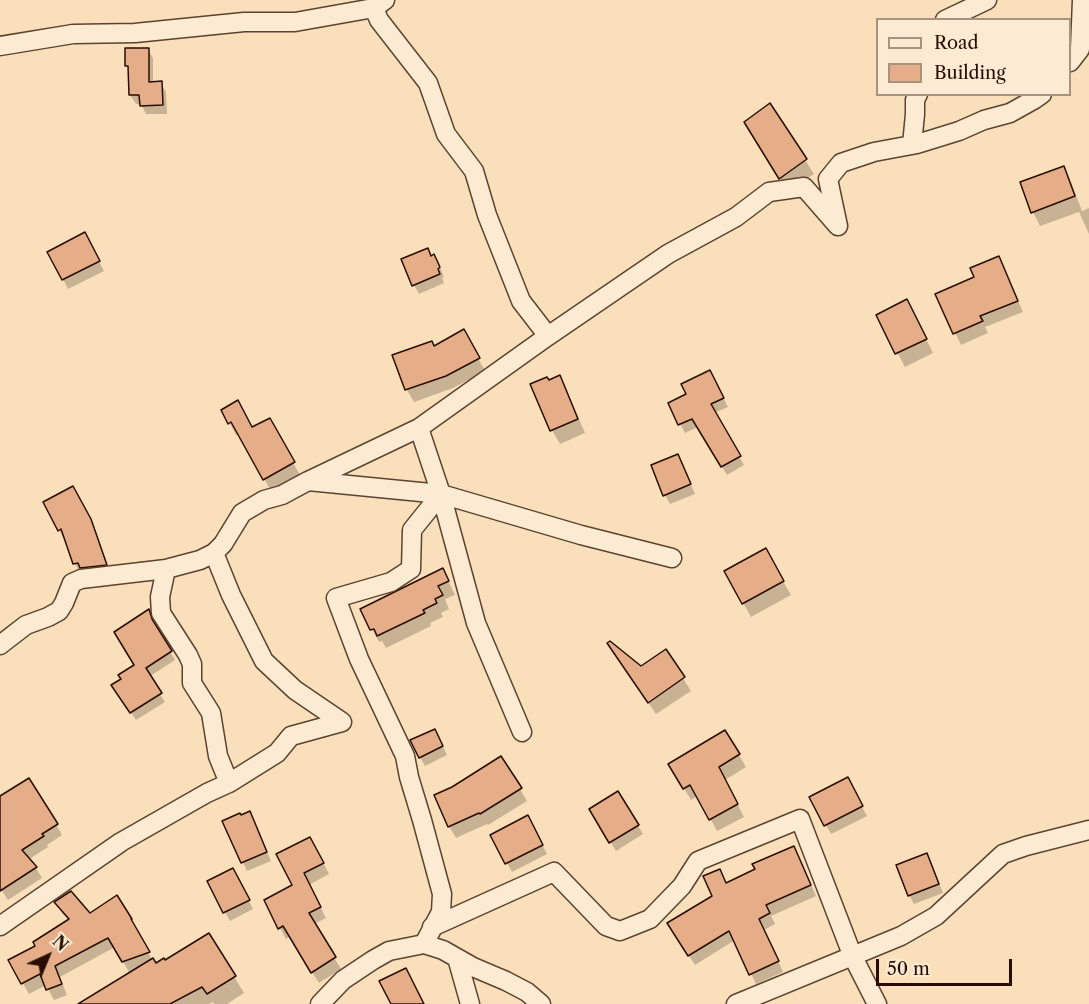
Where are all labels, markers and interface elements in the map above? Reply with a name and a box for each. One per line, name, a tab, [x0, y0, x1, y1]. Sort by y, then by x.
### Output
legend	[876, 18, 1071, 96]
text: Road	[934, 32, 979, 54]
text: Building	[934, 62, 1006, 84]
north arrow	[18, 926, 78, 986]
text: N	[49, 931, 72, 955]
scale bar	[879, 947, 1016, 985]
text: 50 m	[887, 958, 930, 980]

